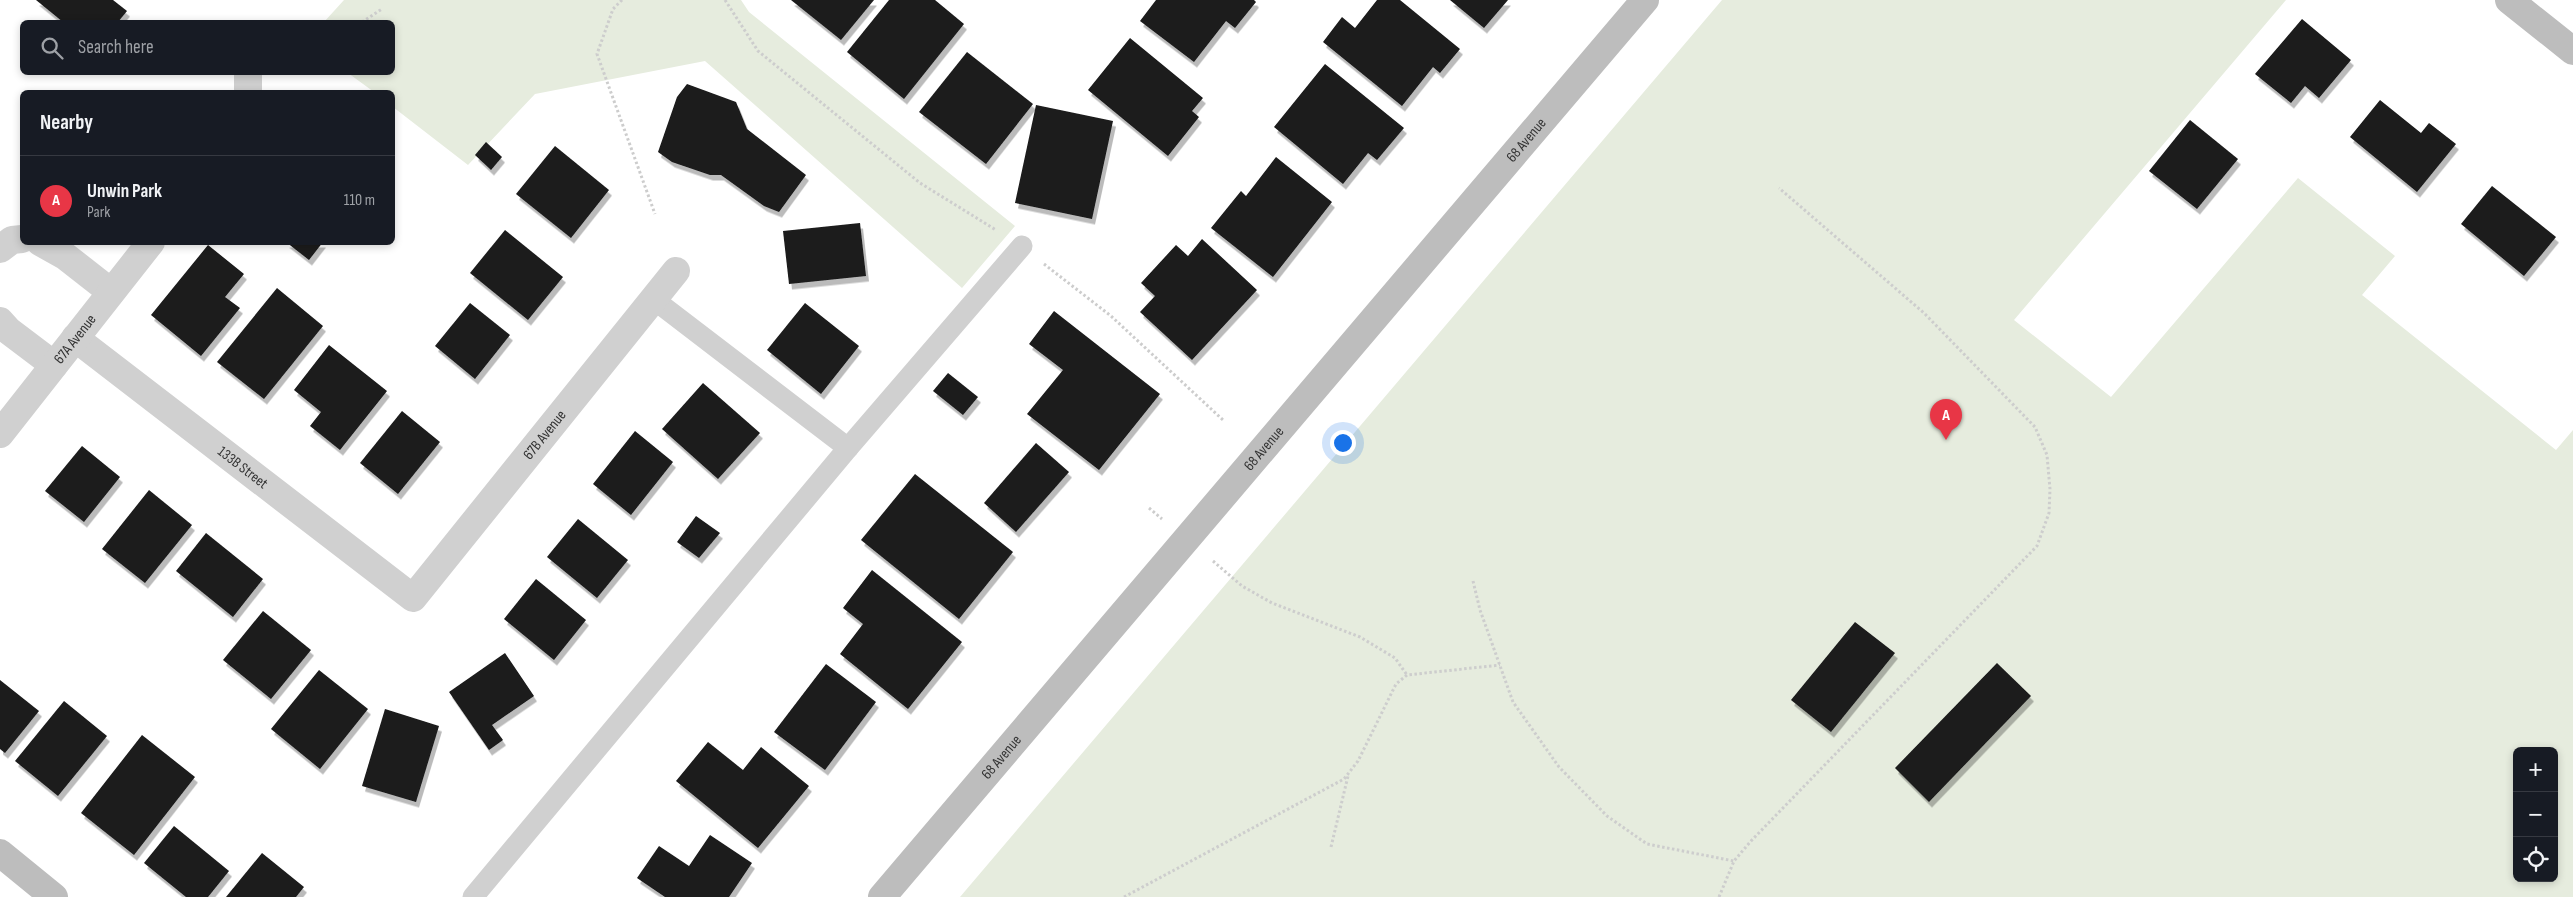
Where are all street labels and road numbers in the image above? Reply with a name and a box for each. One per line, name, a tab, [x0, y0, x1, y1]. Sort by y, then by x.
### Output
street label: 68 Avenue	[1502, 114, 1551, 166]
street label: 67A Avenue	[50, 311, 101, 368]
street label: 67B Avenue	[519, 406, 570, 464]
street label: 68 Avenue	[1240, 423, 1288, 475]
street label: 133B Street	[214, 442, 272, 493]
street label: 68 Avenue	[977, 731, 1026, 783]

